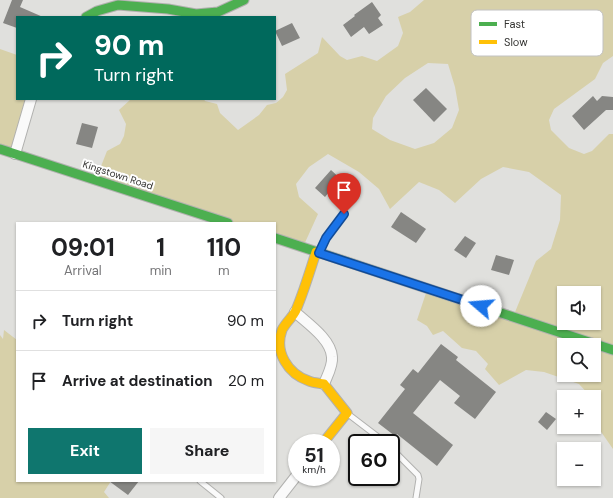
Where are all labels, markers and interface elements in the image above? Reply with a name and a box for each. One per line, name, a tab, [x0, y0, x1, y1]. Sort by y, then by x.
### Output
legend	[471, 10, 603, 56]
text: Fast	[504, 17, 525, 31]
text: 90 m	[94, 27, 164, 64]
icon: right	[28, 32, 80, 84]
text: Slow	[504, 35, 528, 49]
text: Turn right	[94, 63, 174, 87]
street label: Kingstown Road	[81, 158, 155, 192]
pin	[327, 173, 361, 214]
icon: arrive	[333, 179, 355, 201]
text: 09:01	[51, 232, 115, 263]
text: 1	[156, 232, 165, 263]
text: 110	[207, 232, 241, 263]
text: Arrival	[64, 262, 102, 279]
text: min	[150, 262, 172, 279]
text: m	[218, 262, 230, 279]
position arrow	[460, 285, 502, 327]
map controls	[557, 286, 601, 486]
button: sound	[557, 286, 601, 330]
icon: right	[28, 310, 50, 332]
text: Turn right	[62, 311, 133, 331]
text: 90 m	[227, 311, 264, 331]
button: search	[557, 338, 601, 382]
icon: arrive	[28, 370, 50, 392]
text: Arrive at destination	[62, 371, 213, 391]
text: 20 m	[228, 371, 264, 391]
button: +	[557, 390, 601, 434]
button: Exit	[28, 428, 142, 474]
button: Share	[150, 428, 264, 474]
speed limit sign: 60	[348, 434, 400, 486]
text: 51	[304, 442, 324, 468]
button: −	[557, 442, 601, 486]
text: km/h	[302, 463, 326, 476]

